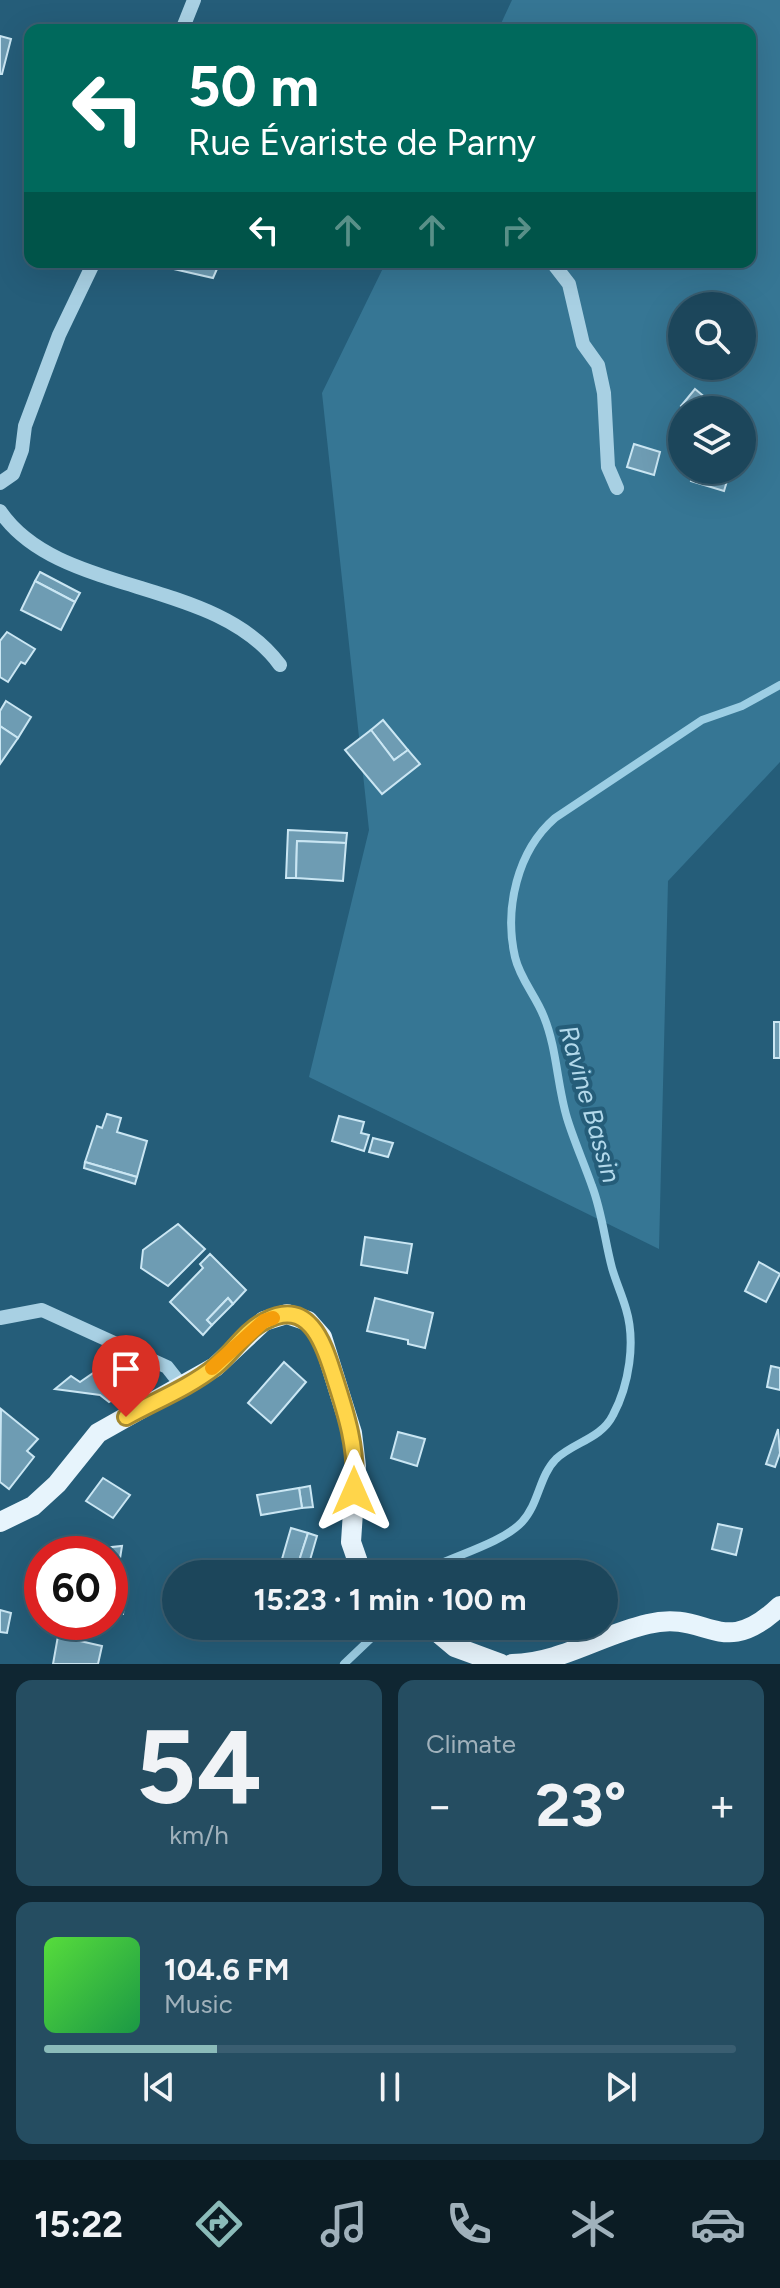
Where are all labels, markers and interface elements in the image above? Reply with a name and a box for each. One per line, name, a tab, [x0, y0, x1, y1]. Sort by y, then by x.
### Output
text: 50 m	[188, 53, 319, 120]
icon: left	[56, 56, 160, 160]
text: Rue Évariste de Parny	[188, 121, 536, 164]
icon: left	[242, 208, 286, 252]
icon: ahead	[326, 208, 370, 252]
icon: ahead	[410, 208, 454, 252]
icon: right	[494, 208, 538, 252]
map controls	[668, 292, 756, 484]
button: search	[668, 292, 756, 380]
button: layers	[668, 396, 756, 484]
water label: Ravine Bassin	[552, 1022, 628, 1186]
pin	[92, 1335, 160, 1417]
icon: arrive	[104, 1347, 148, 1391]
position arrow	[312, 1449, 396, 1533]
speed limit sign: 60	[24, 1536, 128, 1640]
text: 15:23 · 1 min · 100 m	[253, 1581, 527, 1618]
text: 54	[136, 1704, 262, 1829]
text: Climate	[426, 1728, 516, 1760]
text: 23°	[536, 1769, 626, 1841]
text: −	[426, 1779, 453, 1832]
text: +	[709, 1779, 736, 1832]
text: km/h	[169, 1819, 229, 1851]
text: 104.6 FM	[164, 1951, 289, 1988]
text: Music	[164, 1988, 233, 2020]
icon: previous	[137, 2065, 181, 2109]
icon: pause	[368, 2065, 412, 2109]
icon: next	[599, 2065, 643, 2109]
icon: directions	[191, 2196, 247, 2252]
icon: music	[316, 2196, 372, 2252]
icon: phone	[441, 2196, 497, 2252]
icon: climate	[565, 2196, 621, 2252]
icon: car	[690, 2196, 746, 2252]
text: 15:22	[34, 2203, 123, 2246]

